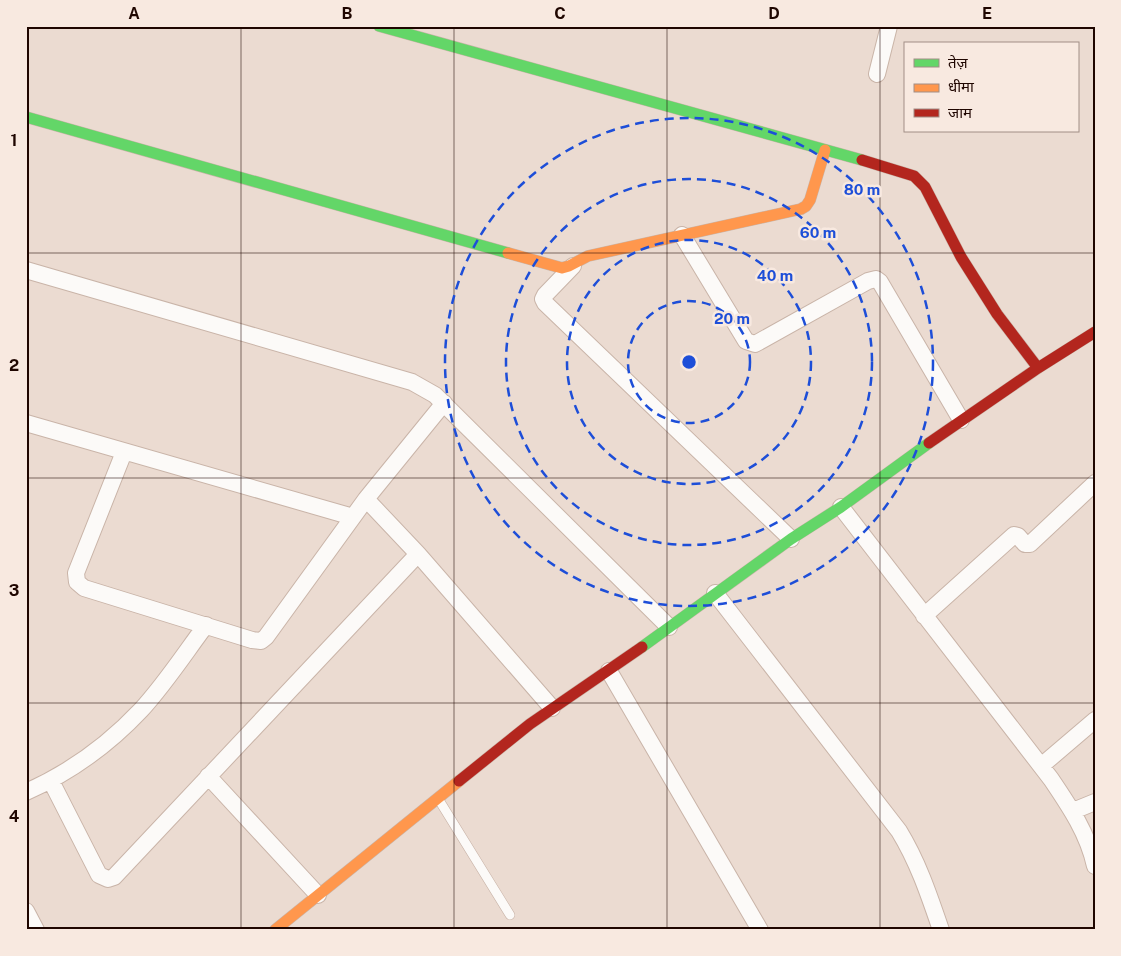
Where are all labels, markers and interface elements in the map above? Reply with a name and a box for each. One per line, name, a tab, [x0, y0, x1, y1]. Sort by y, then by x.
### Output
text: A	[128, 4, 140, 23]
text: B	[342, 4, 353, 23]
text: C	[554, 4, 566, 23]
text: D	[768, 4, 780, 23]
text: E	[982, 4, 992, 23]
legend	[904, 42, 1078, 132]
text: तेज़	[948, 54, 969, 71]
text: धीमा	[948, 78, 975, 95]
text: जाम	[948, 104, 973, 121]
text: 1	[11, 131, 17, 150]
text: 80 m	[844, 181, 880, 198]
text: 60 m	[800, 224, 836, 241]
text: 40 m	[757, 267, 793, 284]
text: 20 m	[714, 310, 750, 327]
centre of rings	[680, 353, 698, 371]
text: 2	[9, 356, 19, 375]
text: 3	[9, 581, 19, 600]
text: 4	[9, 807, 20, 826]

